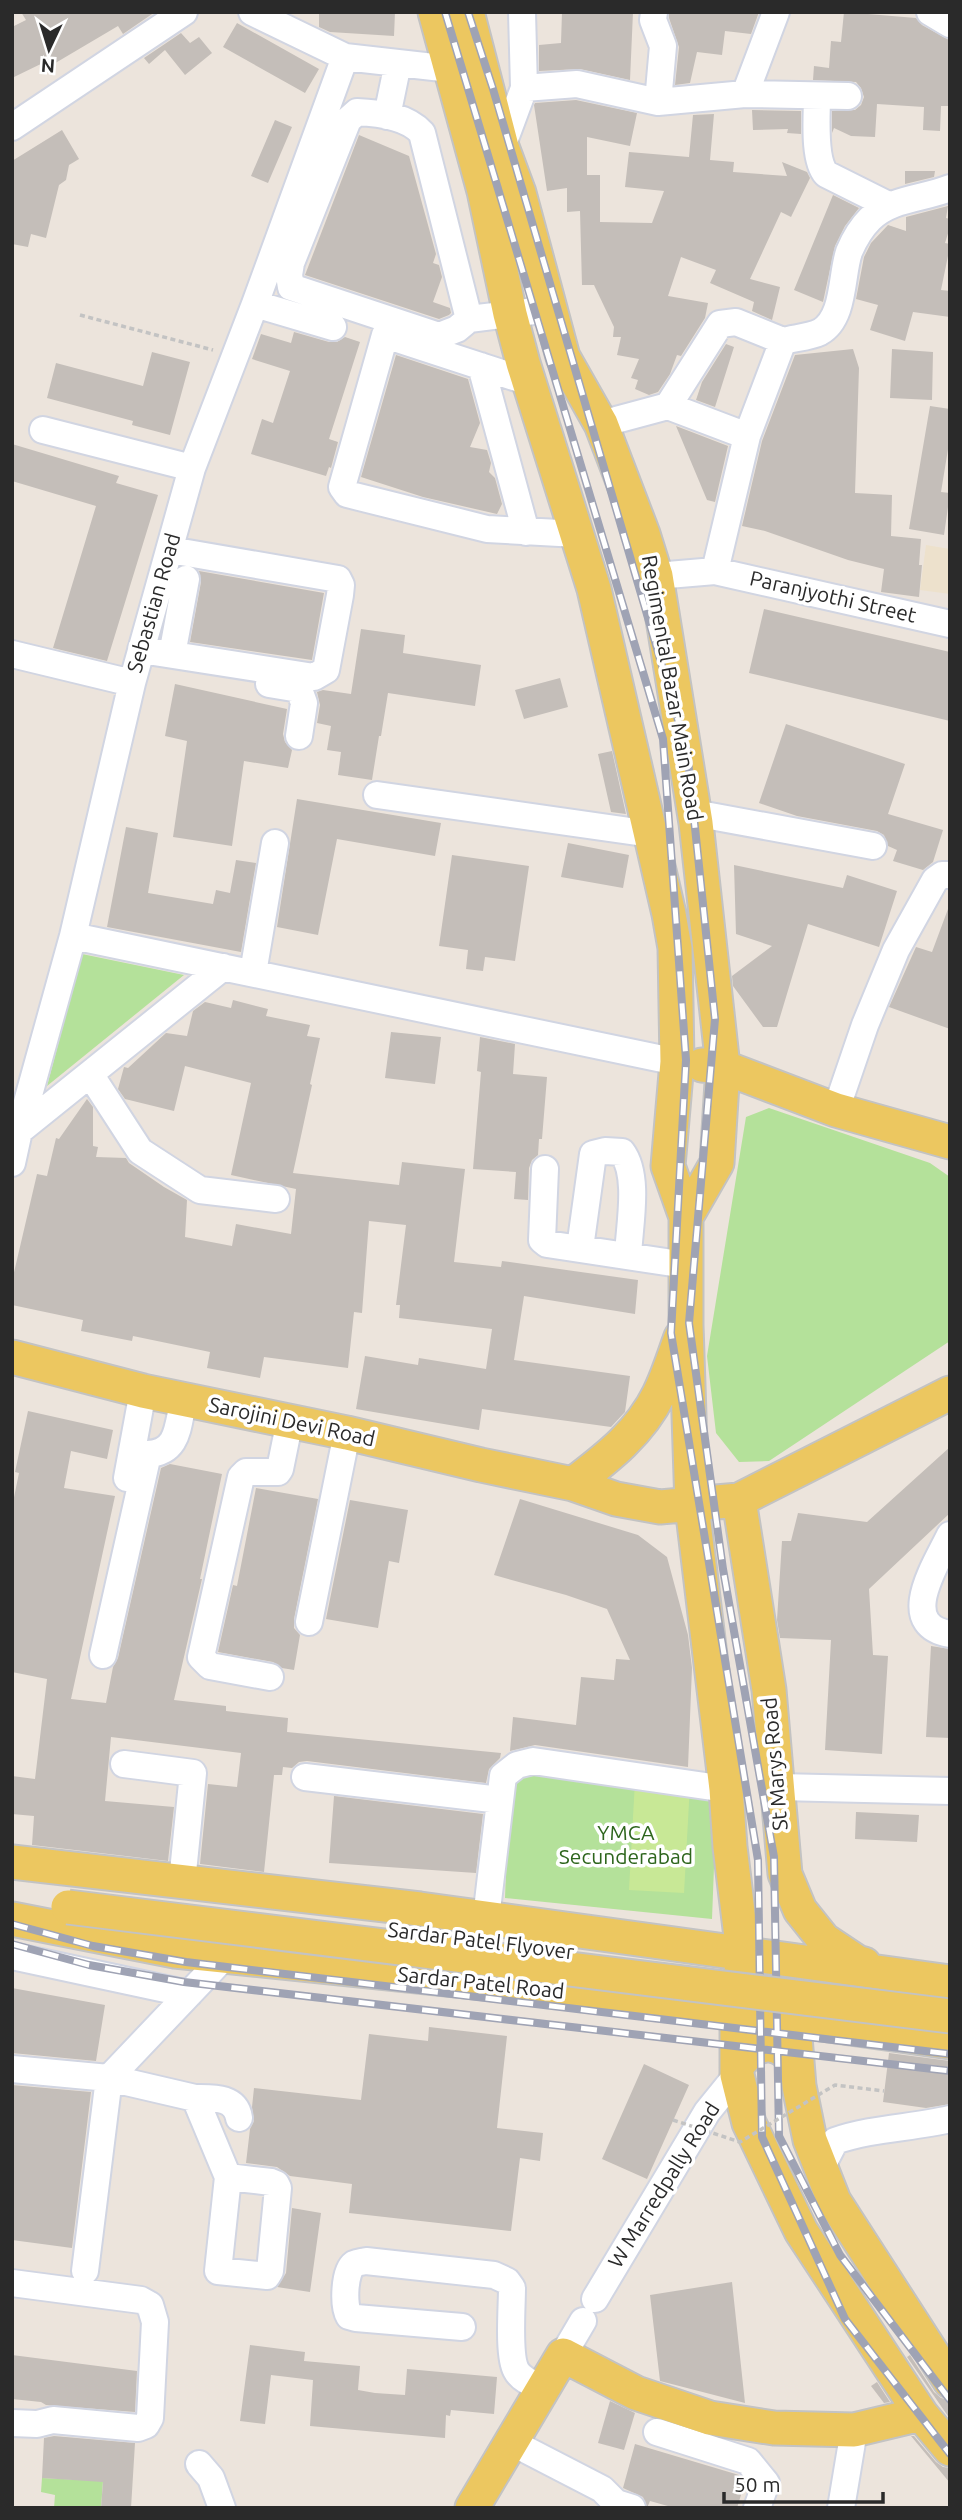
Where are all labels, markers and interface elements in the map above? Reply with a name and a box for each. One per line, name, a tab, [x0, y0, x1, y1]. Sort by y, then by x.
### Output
north arrow	[14, 14, 84, 84]
text: N	[40, 54, 56, 77]
street label: Sebastian Road	[122, 530, 184, 675]
street label: Regimental Bazar Main Road	[638, 553, 708, 823]
street label: Paranjyothi Street	[748, 565, 919, 627]
street label: Sarojini Devi Road	[207, 1392, 377, 1450]
street label: St Marys Road	[756, 1696, 792, 1832]
park label: YMCA Secunderabad	[559, 1820, 693, 1868]
street label: Sardar Patel Flyover	[387, 1917, 576, 1963]
street label: Sardar Patel Road	[397, 1961, 566, 2003]
street label: W Marredpally Road	[603, 2097, 724, 2272]
scale bar	[724, 2460, 883, 2504]
text: 50 m	[734, 2472, 781, 2496]

